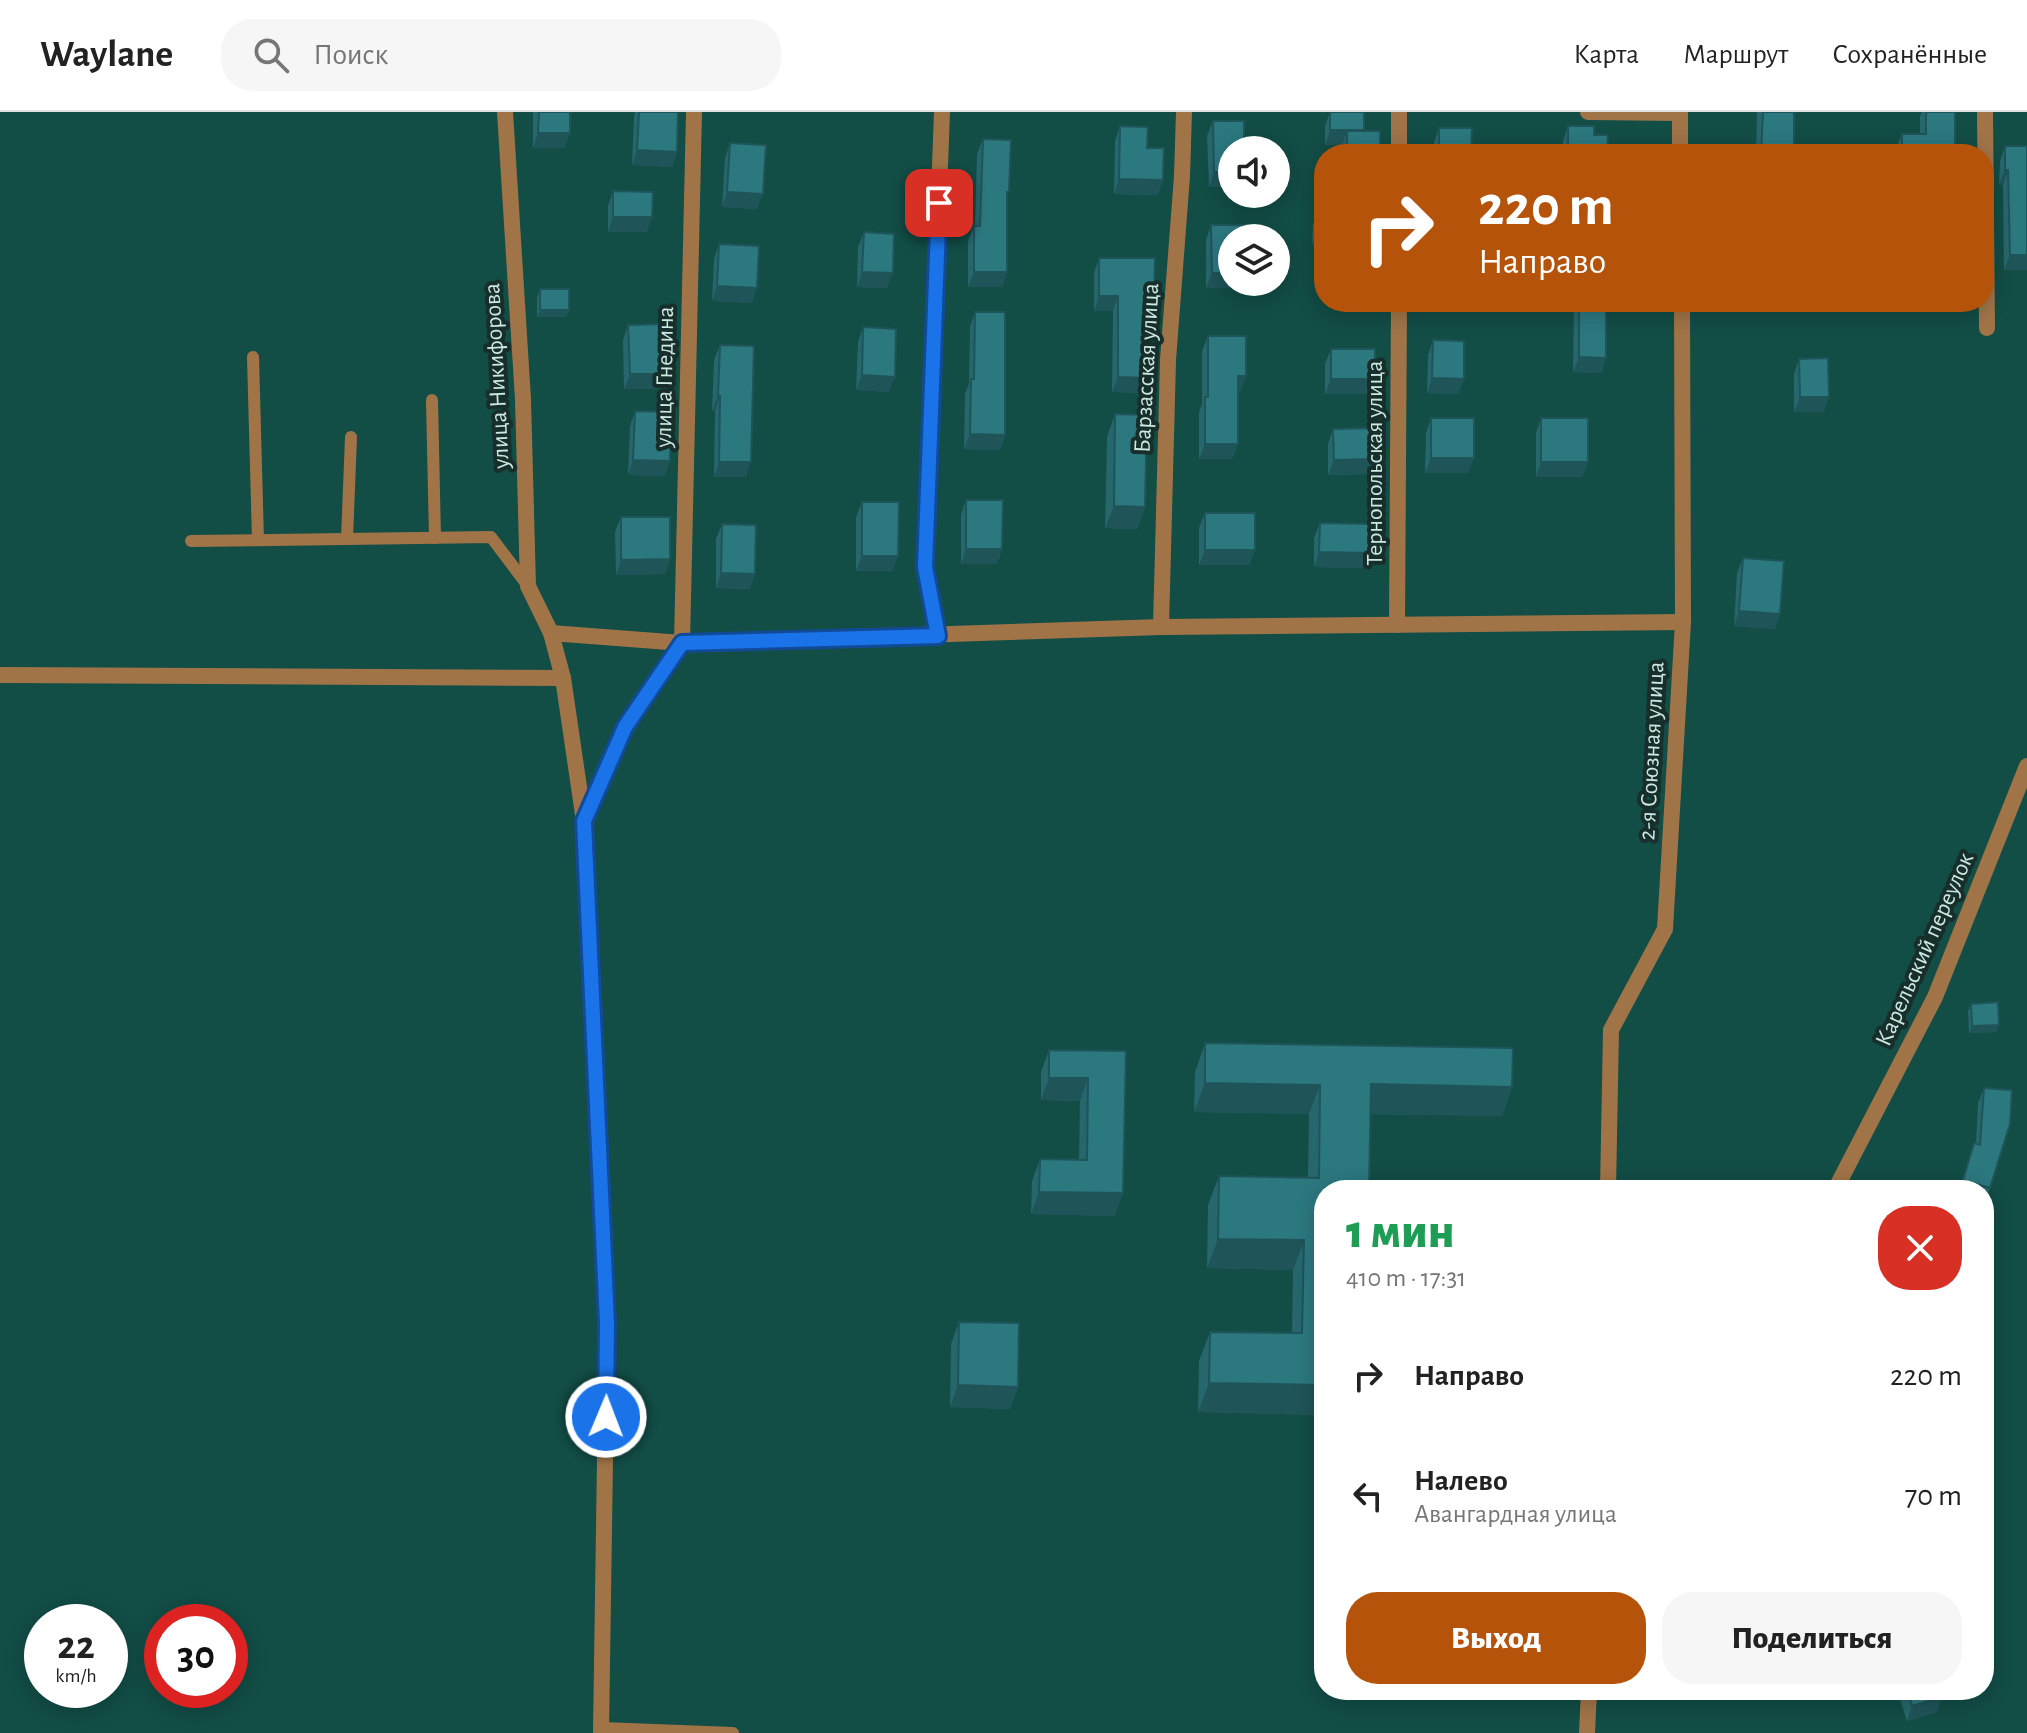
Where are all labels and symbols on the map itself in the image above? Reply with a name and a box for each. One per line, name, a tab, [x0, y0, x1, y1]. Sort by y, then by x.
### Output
pin	[905, 169, 973, 237]
street label: улица Никифорова	[480, 282, 514, 470]
street label: Барзасская улица	[1131, 282, 1163, 454]
street label: улица Гнедина	[652, 306, 678, 449]
street label: Тернопольская улица	[1363, 360, 1387, 565]
street label: 2-я Союзная улица	[1635, 661, 1669, 841]
street label: Карельский переулок	[1871, 849, 1978, 1050]
position arrow	[564, 1375, 648, 1459]
speed limit sign: 30	[144, 1604, 248, 1708]

